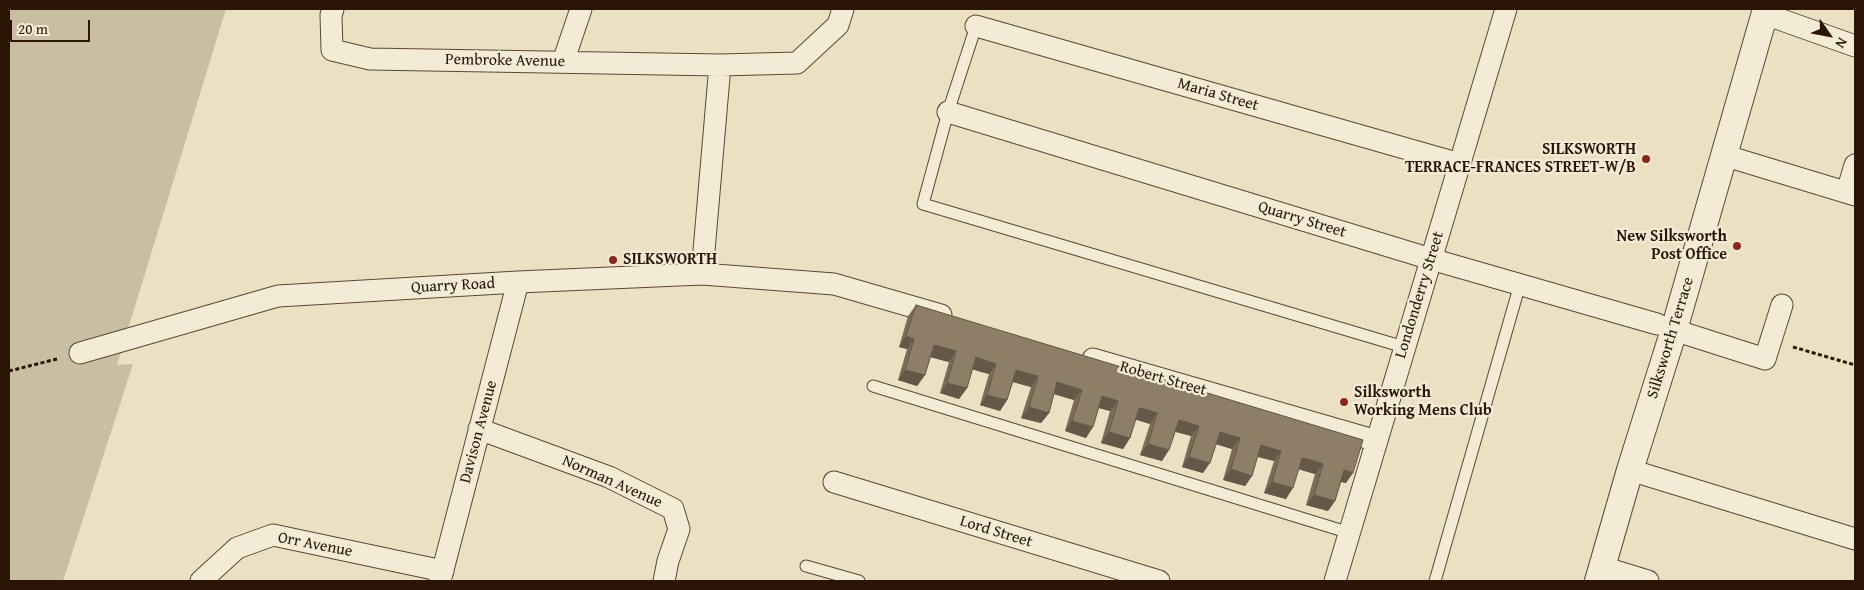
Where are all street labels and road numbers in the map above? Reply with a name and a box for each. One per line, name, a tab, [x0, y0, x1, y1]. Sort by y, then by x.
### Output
street label: Pembroke Avenue	[445, 50, 565, 72]
street label: Maria Street	[1175, 74, 1261, 116]
street label: Quarry Street	[1256, 198, 1348, 242]
street label: Londonderry Street	[1392, 229, 1448, 361]
street label: Quarry Road	[411, 274, 495, 298]
street label: Silksworth Terrace	[1643, 275, 1699, 401]
street label: Robert Street	[1117, 357, 1209, 401]
street label: Davison Avenue	[456, 378, 502, 486]
street label: Norman Avenue	[559, 451, 665, 513]
street label: Lord Street	[957, 512, 1035, 552]
street label: Orr Avenue	[276, 528, 354, 562]

